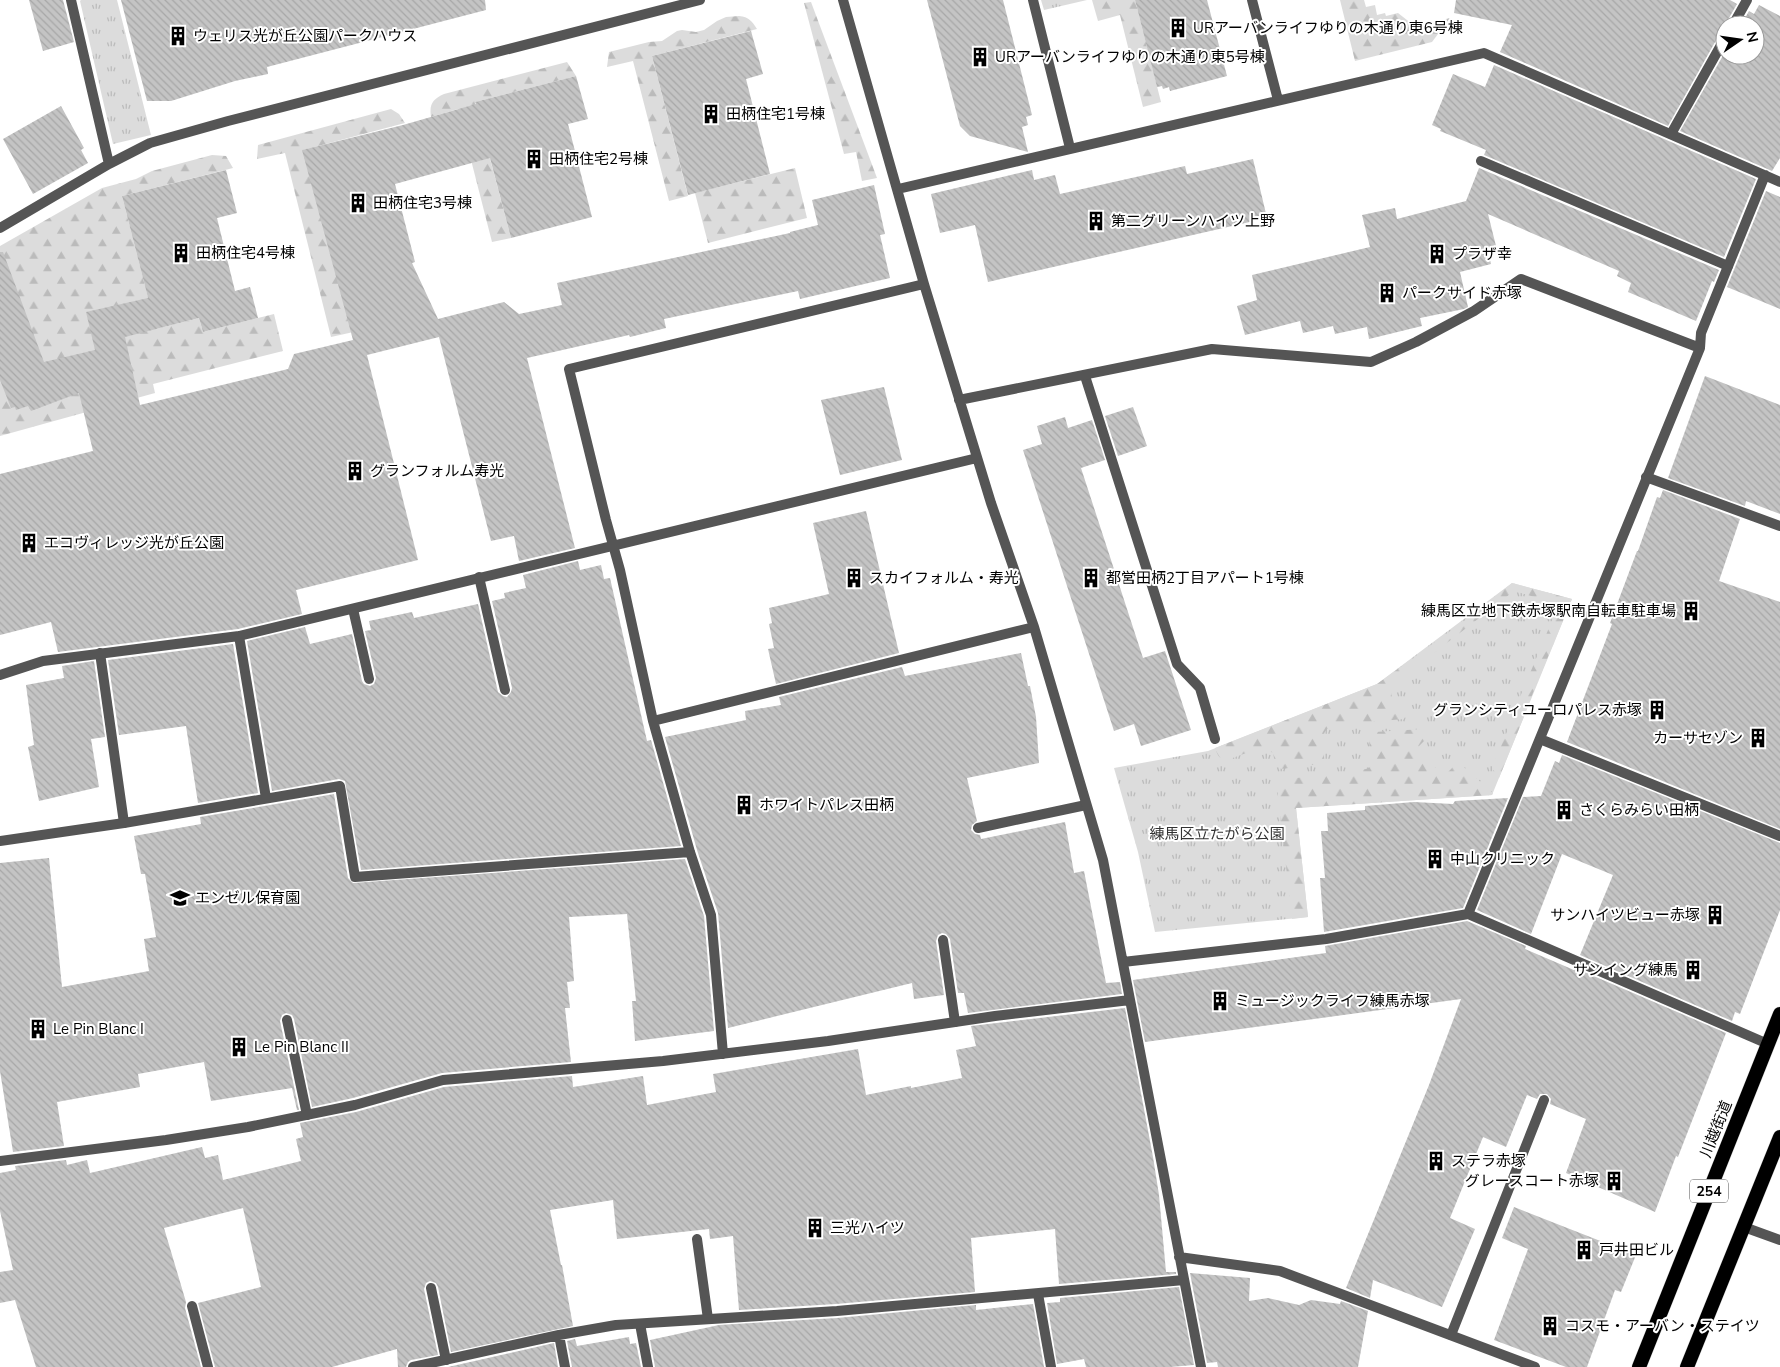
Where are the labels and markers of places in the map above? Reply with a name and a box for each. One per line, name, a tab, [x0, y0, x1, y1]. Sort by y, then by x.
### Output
building icon: URアーバンライフゆりの木通り東6号棟	[1167, 17, 1189, 39]
place label: URアーバンライフゆりの木通り東6号棟	[1193, 18, 1463, 38]
building icon: ウェリス光が丘公園パークハウス	[167, 25, 189, 47]
place label: ウェリス光が丘公園パークハウス	[193, 26, 417, 46]
building icon: URアーバンライフゆりの木通り東5号棟	[969, 46, 991, 68]
place label: URアーバンライフゆりの木通り東5号棟	[995, 47, 1265, 67]
building icon: 田柄住宅1号棟	[700, 103, 722, 125]
place label: 田柄住宅1号棟	[726, 104, 825, 124]
building icon: 田柄住宅2号棟	[523, 148, 545, 170]
place label: 田柄住宅2号棟	[549, 149, 648, 169]
building icon: 田柄住宅3号棟	[347, 192, 369, 214]
place label: 田柄住宅3号棟	[373, 193, 472, 213]
building icon: 第二グリーンハイツ上野	[1085, 210, 1107, 232]
place label: 第二グリーンハイツ上野	[1111, 211, 1275, 231]
building icon: 田柄住宅4号棟	[170, 242, 192, 264]
place label: 田柄住宅4号棟	[196, 243, 295, 263]
building icon: プラザ幸	[1426, 243, 1448, 265]
place label: プラザ幸	[1452, 244, 1512, 264]
building icon: パークサイド赤塚	[1376, 282, 1398, 304]
place label: パークサイド赤塚	[1402, 283, 1522, 303]
building icon: グランフォルム寿光	[344, 460, 366, 482]
place label: グランフォルム寿光	[370, 461, 504, 481]
building icon: エコヴィレッジ光が丘公園	[18, 532, 40, 554]
place label: エコヴィレッジ光が丘公園	[44, 533, 224, 553]
building icon: スカイフォルム・寿光	[843, 567, 865, 589]
building icon: 都営田柄2丁目アパート1号棟	[1080, 567, 1102, 589]
place label: スカイフォルム・寿光	[869, 568, 1019, 588]
place label: 都営田柄2丁目アパート1号棟	[1106, 568, 1304, 588]
building icon: 練馬区立地下鉄赤塚駅南自転車駐車場	[1680, 600, 1702, 622]
place label: 練馬区立地下鉄赤塚駅南自転車駐車場	[1421, 601, 1676, 621]
building icon: グランシティユーロパレス赤塚	[1646, 699, 1668, 721]
place label: グランシティユーロパレス赤塚	[1433, 700, 1642, 720]
building icon: カーサセゾン	[1747, 727, 1769, 749]
place label: カーサセゾン	[1653, 728, 1743, 748]
building icon: ホワイトパレス田柄	[733, 794, 755, 816]
place label: ホワイトパレス田柄	[759, 795, 894, 815]
building icon: さくらみらい田柄	[1553, 799, 1575, 821]
place label: さくらみらい田柄	[1579, 800, 1699, 820]
building icon: 中山クリニック	[1424, 848, 1446, 870]
place label: 中山クリニック	[1450, 849, 1555, 869]
school or university icon: エンゼル保育園	[169, 887, 191, 909]
place label: エンゼル保育園	[195, 888, 300, 908]
building icon: サンハイツビュー赤塚	[1704, 904, 1726, 926]
place label: サンハイツビュー赤塚	[1550, 905, 1700, 925]
building icon: サンイング練馬	[1682, 959, 1704, 981]
place label: サンイング練馬	[1573, 960, 1678, 980]
building icon: ミュージックライフ練馬赤塚	[1209, 990, 1231, 1012]
place label: ミュージックライフ練馬赤塚	[1235, 991, 1430, 1011]
building icon: Le Pin Blanc I	[27, 1018, 49, 1040]
place label: Le Pin Blanc I	[53, 1019, 144, 1039]
building icon: Le Pin Blanc II	[228, 1036, 250, 1058]
place label: Le Pin Blanc II	[254, 1037, 349, 1057]
building icon: ステラ赤塚	[1425, 1150, 1447, 1172]
place label: ステラ赤塚	[1451, 1151, 1526, 1171]
building icon: グレースコート赤塚	[1603, 1170, 1625, 1192]
place label: グレースコート赤塚	[1465, 1171, 1599, 1191]
building icon: 三光ハイツ	[804, 1217, 826, 1239]
place label: 三光ハイツ	[830, 1218, 905, 1238]
building icon: 戸井田ビル	[1573, 1239, 1595, 1261]
place label: 戸井田ビル	[1599, 1240, 1674, 1260]
building icon: コスモ・アーバン・ステイツ	[1539, 1315, 1561, 1337]
place label: コスモ・アーバン・ステイツ	[1565, 1316, 1760, 1336]

